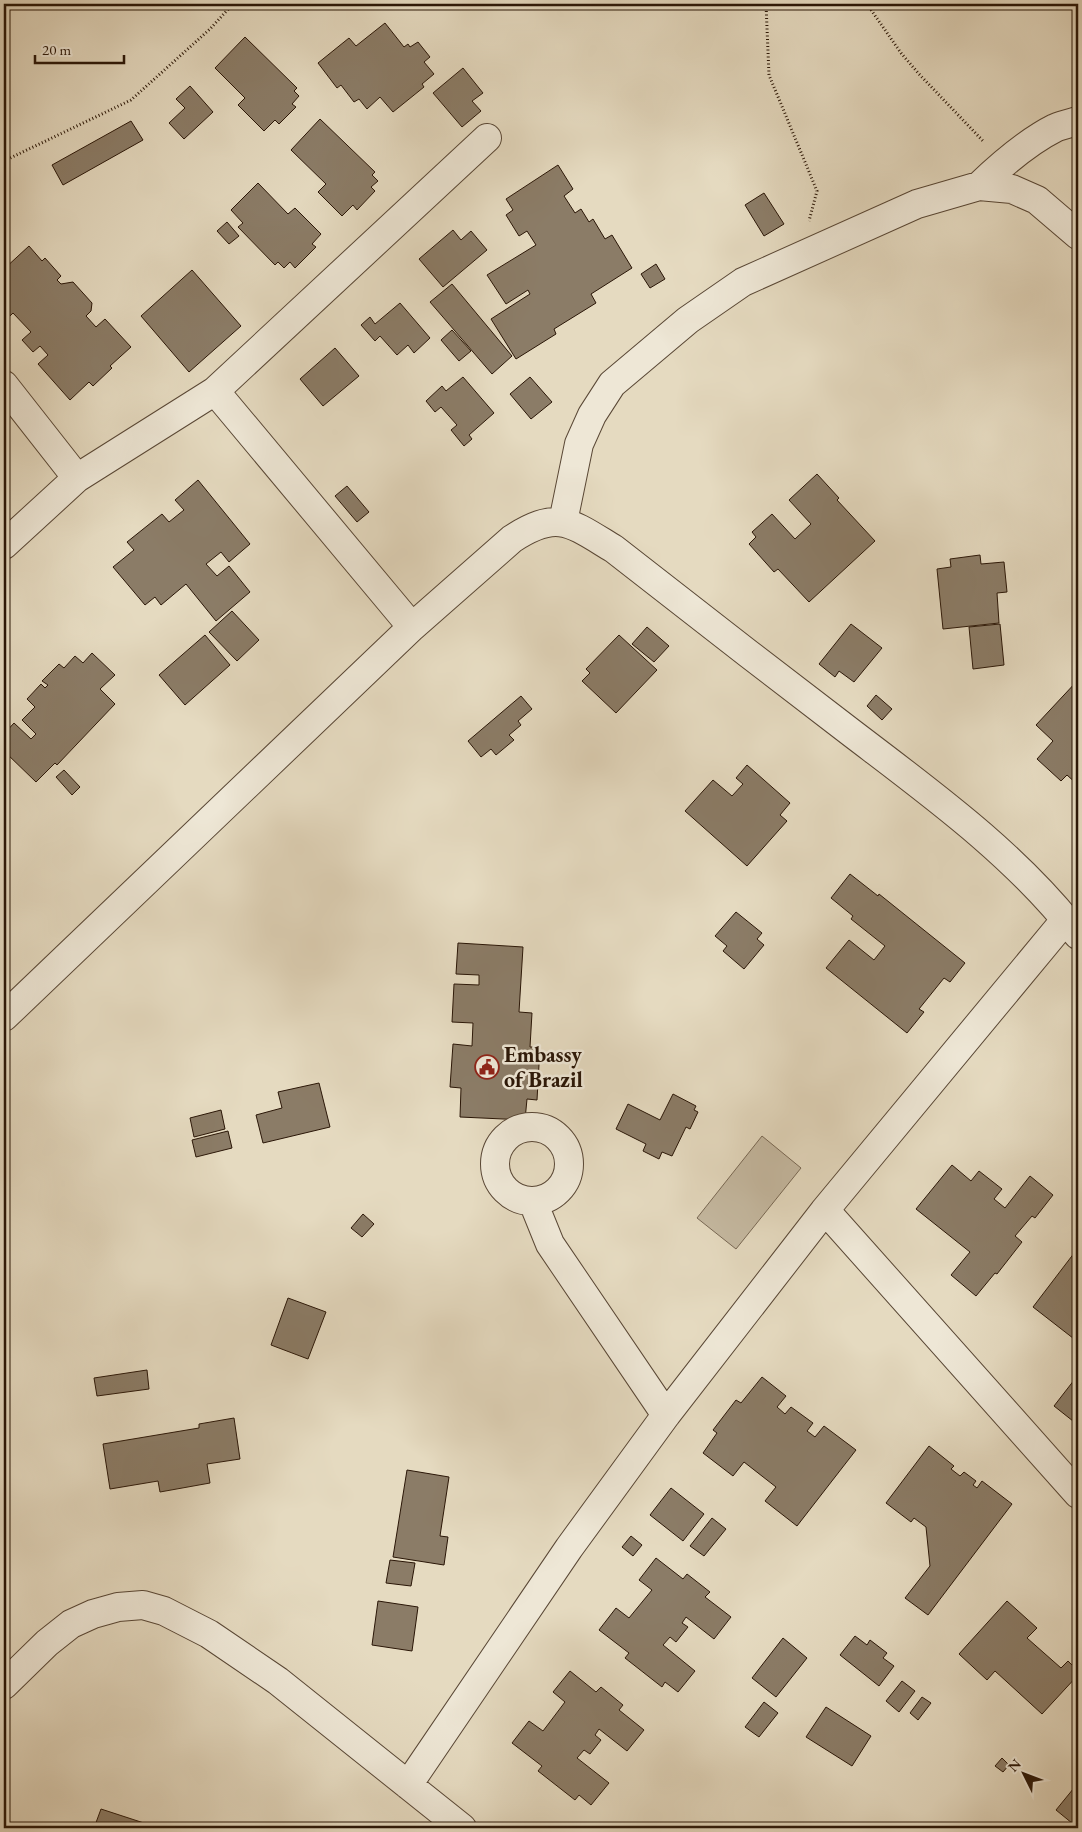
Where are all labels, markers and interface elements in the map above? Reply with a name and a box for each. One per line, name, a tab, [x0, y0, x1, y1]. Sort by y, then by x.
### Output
scale bar	[35, 32, 124, 64]
text: 20 m	[42, 40, 71, 59]
place label: Embassy of Brazil	[504, 1040, 583, 1094]
public building icon: Embassy of Brazil	[474, 1054, 500, 1080]
north arrow	[1000, 1750, 1050, 1800]
text: N	[1004, 1755, 1025, 1776]

